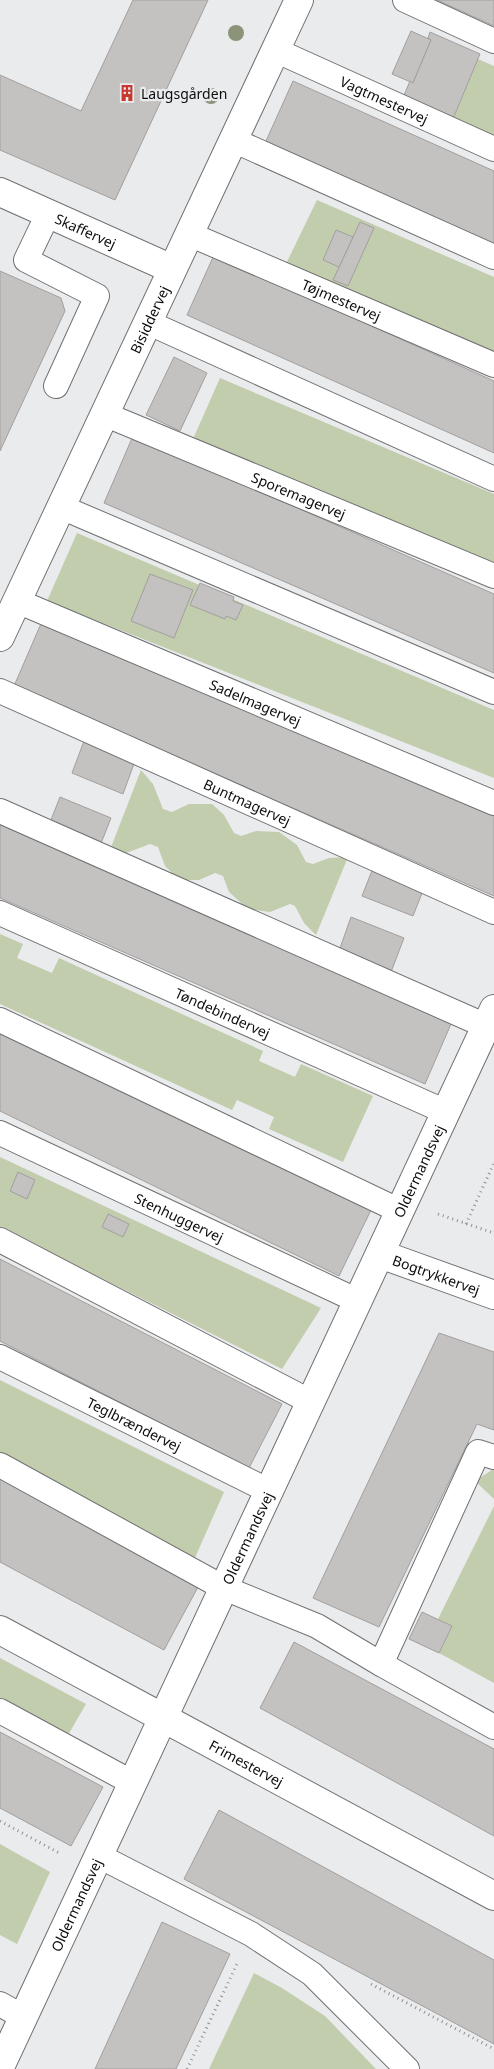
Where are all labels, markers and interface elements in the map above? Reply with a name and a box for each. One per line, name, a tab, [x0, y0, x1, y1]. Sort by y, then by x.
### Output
street label: Vagtmestervej	[337, 71, 431, 128]
building icon: Laugsgården	[117, 83, 137, 103]
place label: Laugsgården	[141, 84, 227, 103]
street label: Skaffervej	[52, 208, 119, 252]
street label: Tøjmestervej	[299, 274, 384, 325]
street label: Bisiddervej	[125, 282, 173, 356]
street label: Sporemagervej	[249, 467, 349, 523]
street label: Sadelmagervej	[207, 674, 304, 730]
street label: Buntmagervej	[201, 774, 294, 829]
street label: Tøndebindervej	[172, 983, 273, 1042]
street label: Oldermandsvej	[389, 1121, 448, 1220]
street label: Stenhuggervej	[132, 1188, 227, 1246]
street label: Bogtrykkervej	[390, 1250, 483, 1299]
street label: Teglbrændervej	[84, 1392, 185, 1455]
street label: Oldermandsvej	[217, 1488, 277, 1587]
street label: Frimestervej	[206, 1735, 287, 1791]
street label: Oldermandsvej	[46, 1855, 106, 1954]

